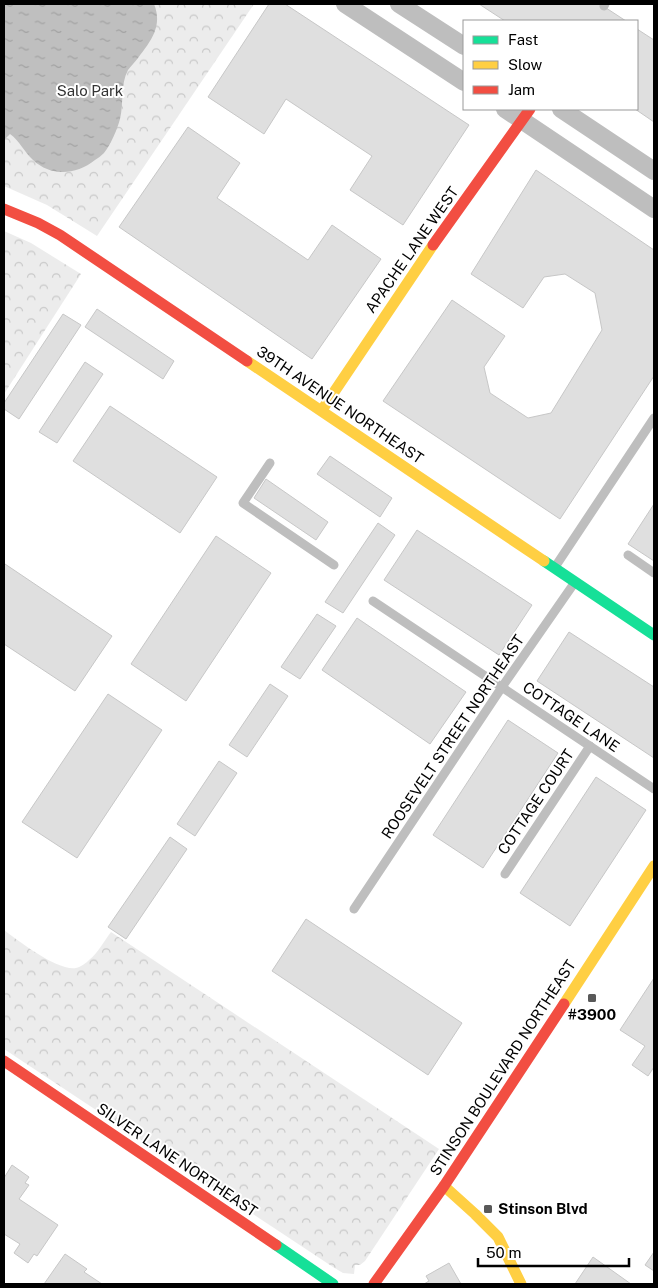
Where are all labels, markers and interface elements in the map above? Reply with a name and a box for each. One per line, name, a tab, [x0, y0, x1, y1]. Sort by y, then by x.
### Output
legend	[463, 20, 638, 110]
text: Fast	[508, 31, 538, 48]
text: Slow	[508, 56, 543, 73]
text: Jam	[508, 81, 535, 98]
park label: Salo Park	[57, 82, 123, 99]
street label: APACHE LANE WEST	[362, 183, 462, 316]
street label: 39TH AVENUE NORTHEAST	[254, 342, 427, 467]
street label: ROOSEVELT STREET NORTHEAST	[378, 632, 527, 842]
street label: COTTAGE LANE	[520, 678, 623, 755]
street label: COTTAGE COURT	[494, 746, 577, 857]
street label: STINSON BOULEVARD NORTHEAST	[426, 957, 579, 1179]
marker: #3900	[586, 992, 598, 1004]
place label: #3900	[568, 1006, 616, 1023]
street label: SILVER LANE NORTHEAST	[94, 1099, 261, 1220]
place label: Stinson Blvd	[498, 1200, 588, 1217]
marker: Stinson Blvd	[482, 1203, 494, 1215]
scale bar	[478, 1236, 629, 1268]
text: 50 m	[486, 1244, 521, 1261]

